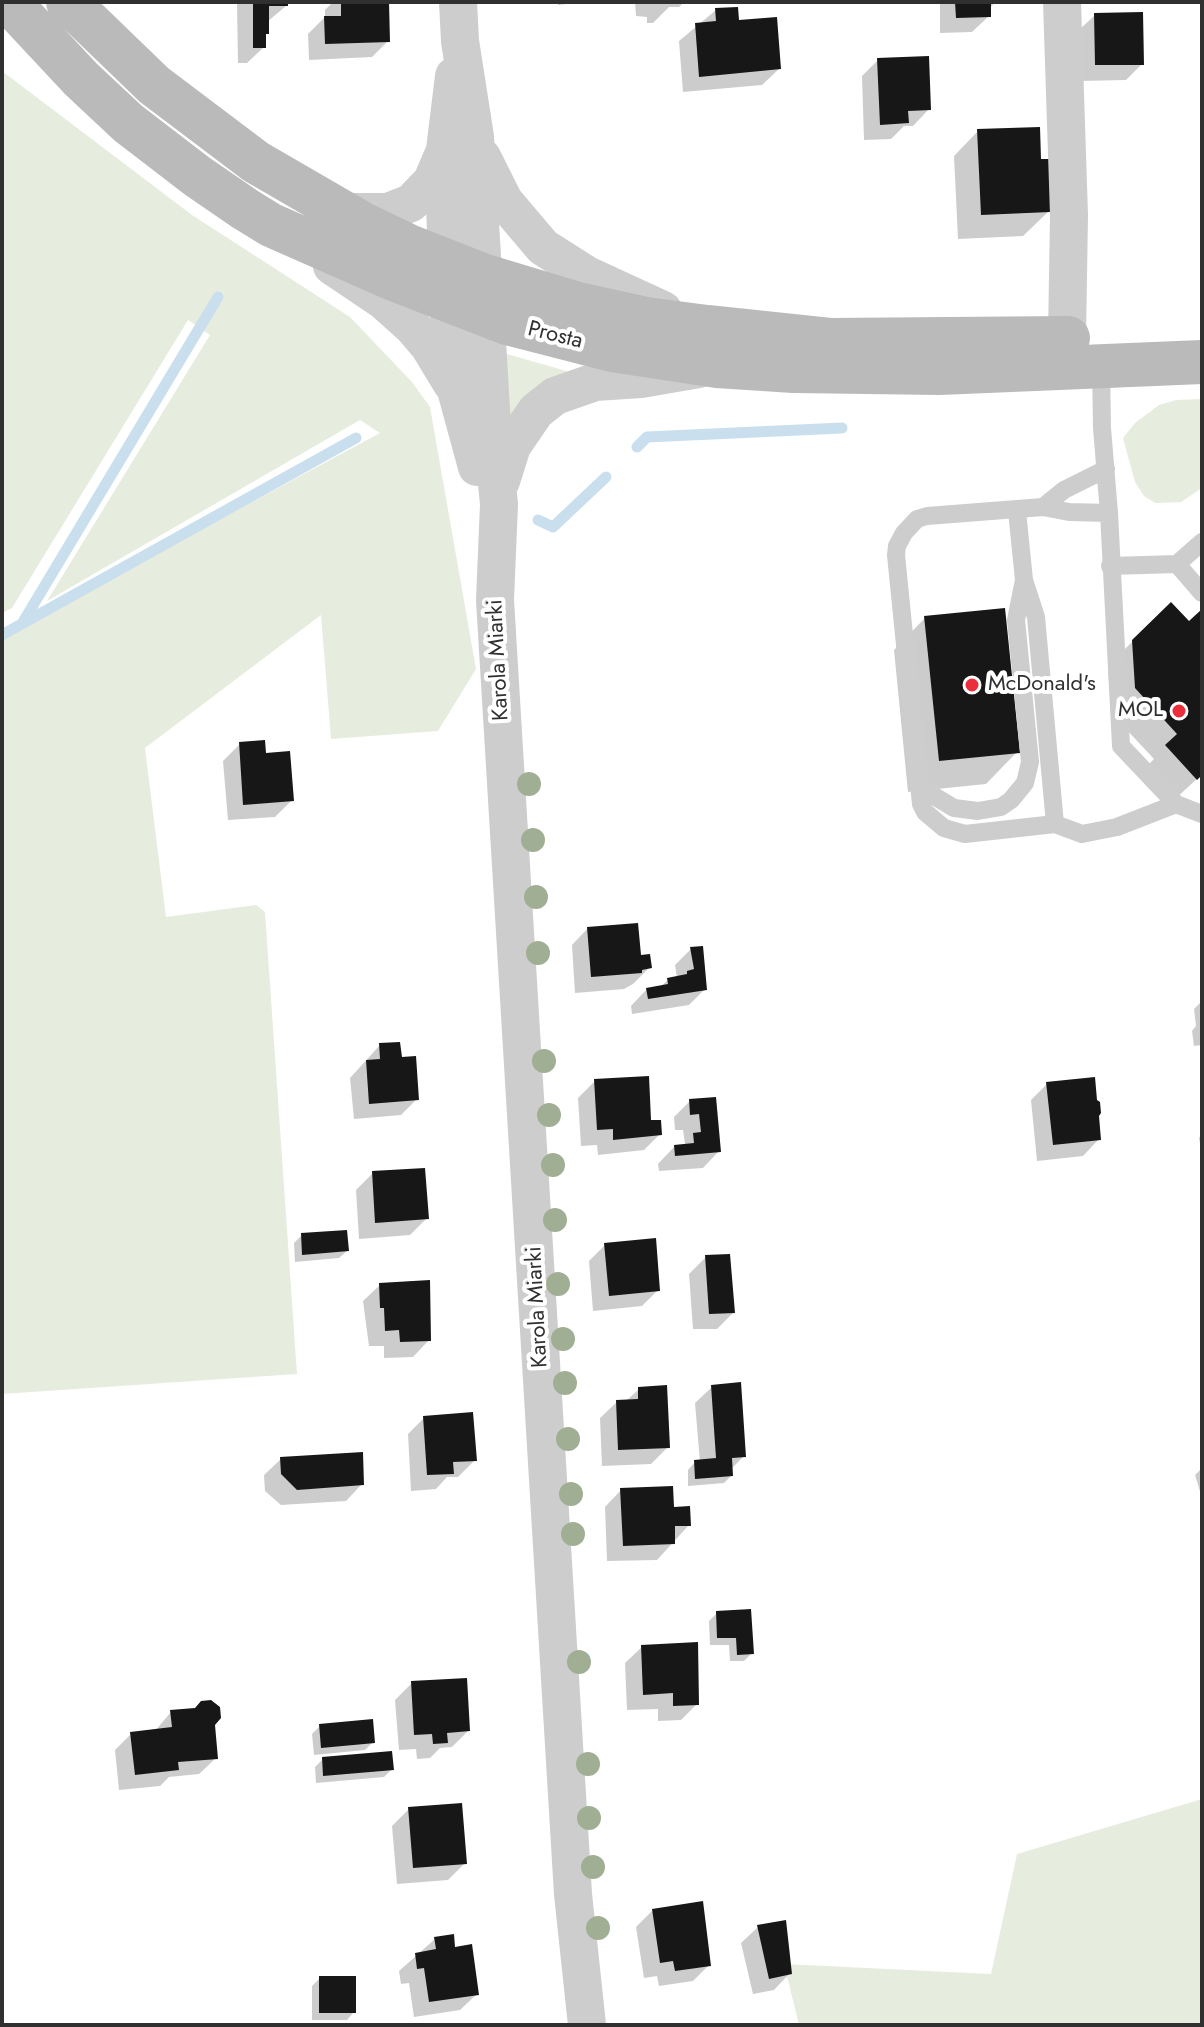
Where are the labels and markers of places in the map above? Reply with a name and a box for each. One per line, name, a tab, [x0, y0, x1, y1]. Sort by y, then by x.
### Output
place label: McDonald's	[988, 672, 1096, 698]
marker: McDonald's	[963, 676, 981, 694]
place label: MOL	[1118, 698, 1163, 724]
marker: MOL	[1170, 702, 1188, 720]

